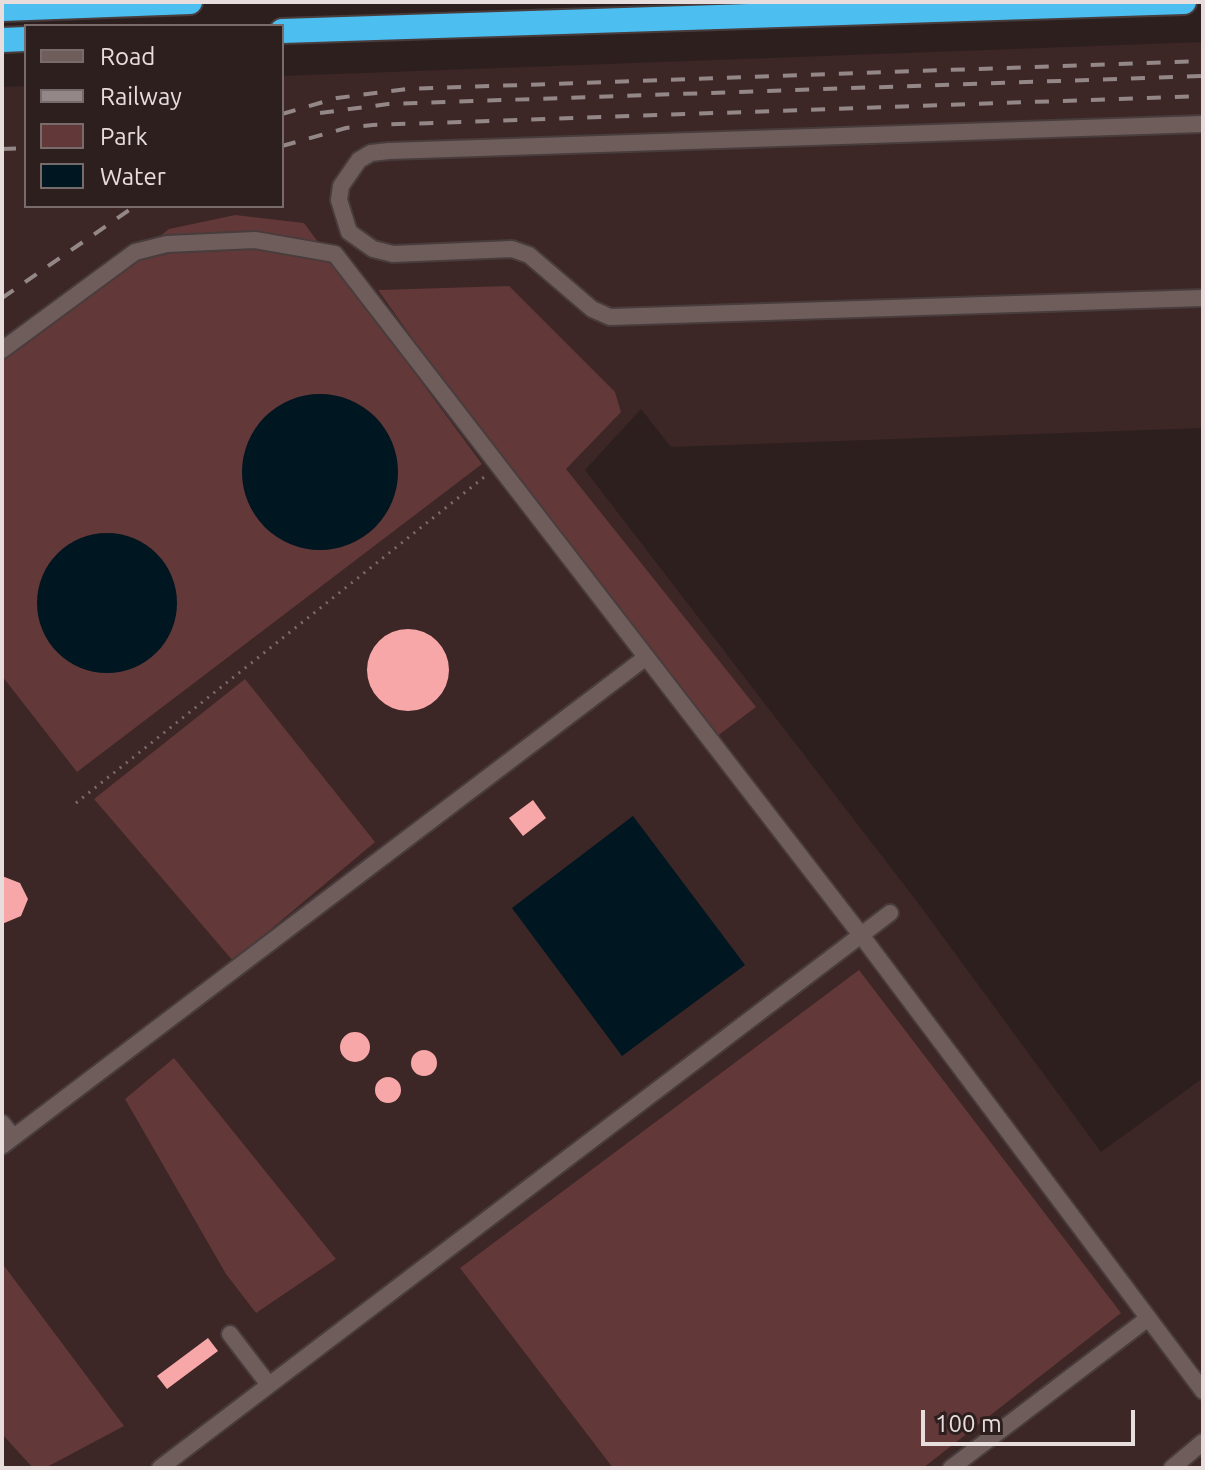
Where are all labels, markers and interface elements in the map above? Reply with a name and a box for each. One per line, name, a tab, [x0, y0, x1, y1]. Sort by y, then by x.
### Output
legend	[24, 24, 284, 208]
text: Road	[100, 43, 155, 70]
text: Railway	[100, 83, 182, 110]
text: Park	[100, 123, 148, 150]
text: Water	[100, 163, 166, 190]
scale bar	[925, 1394, 1139, 1444]
text: 100 m	[935, 1410, 1002, 1437]

